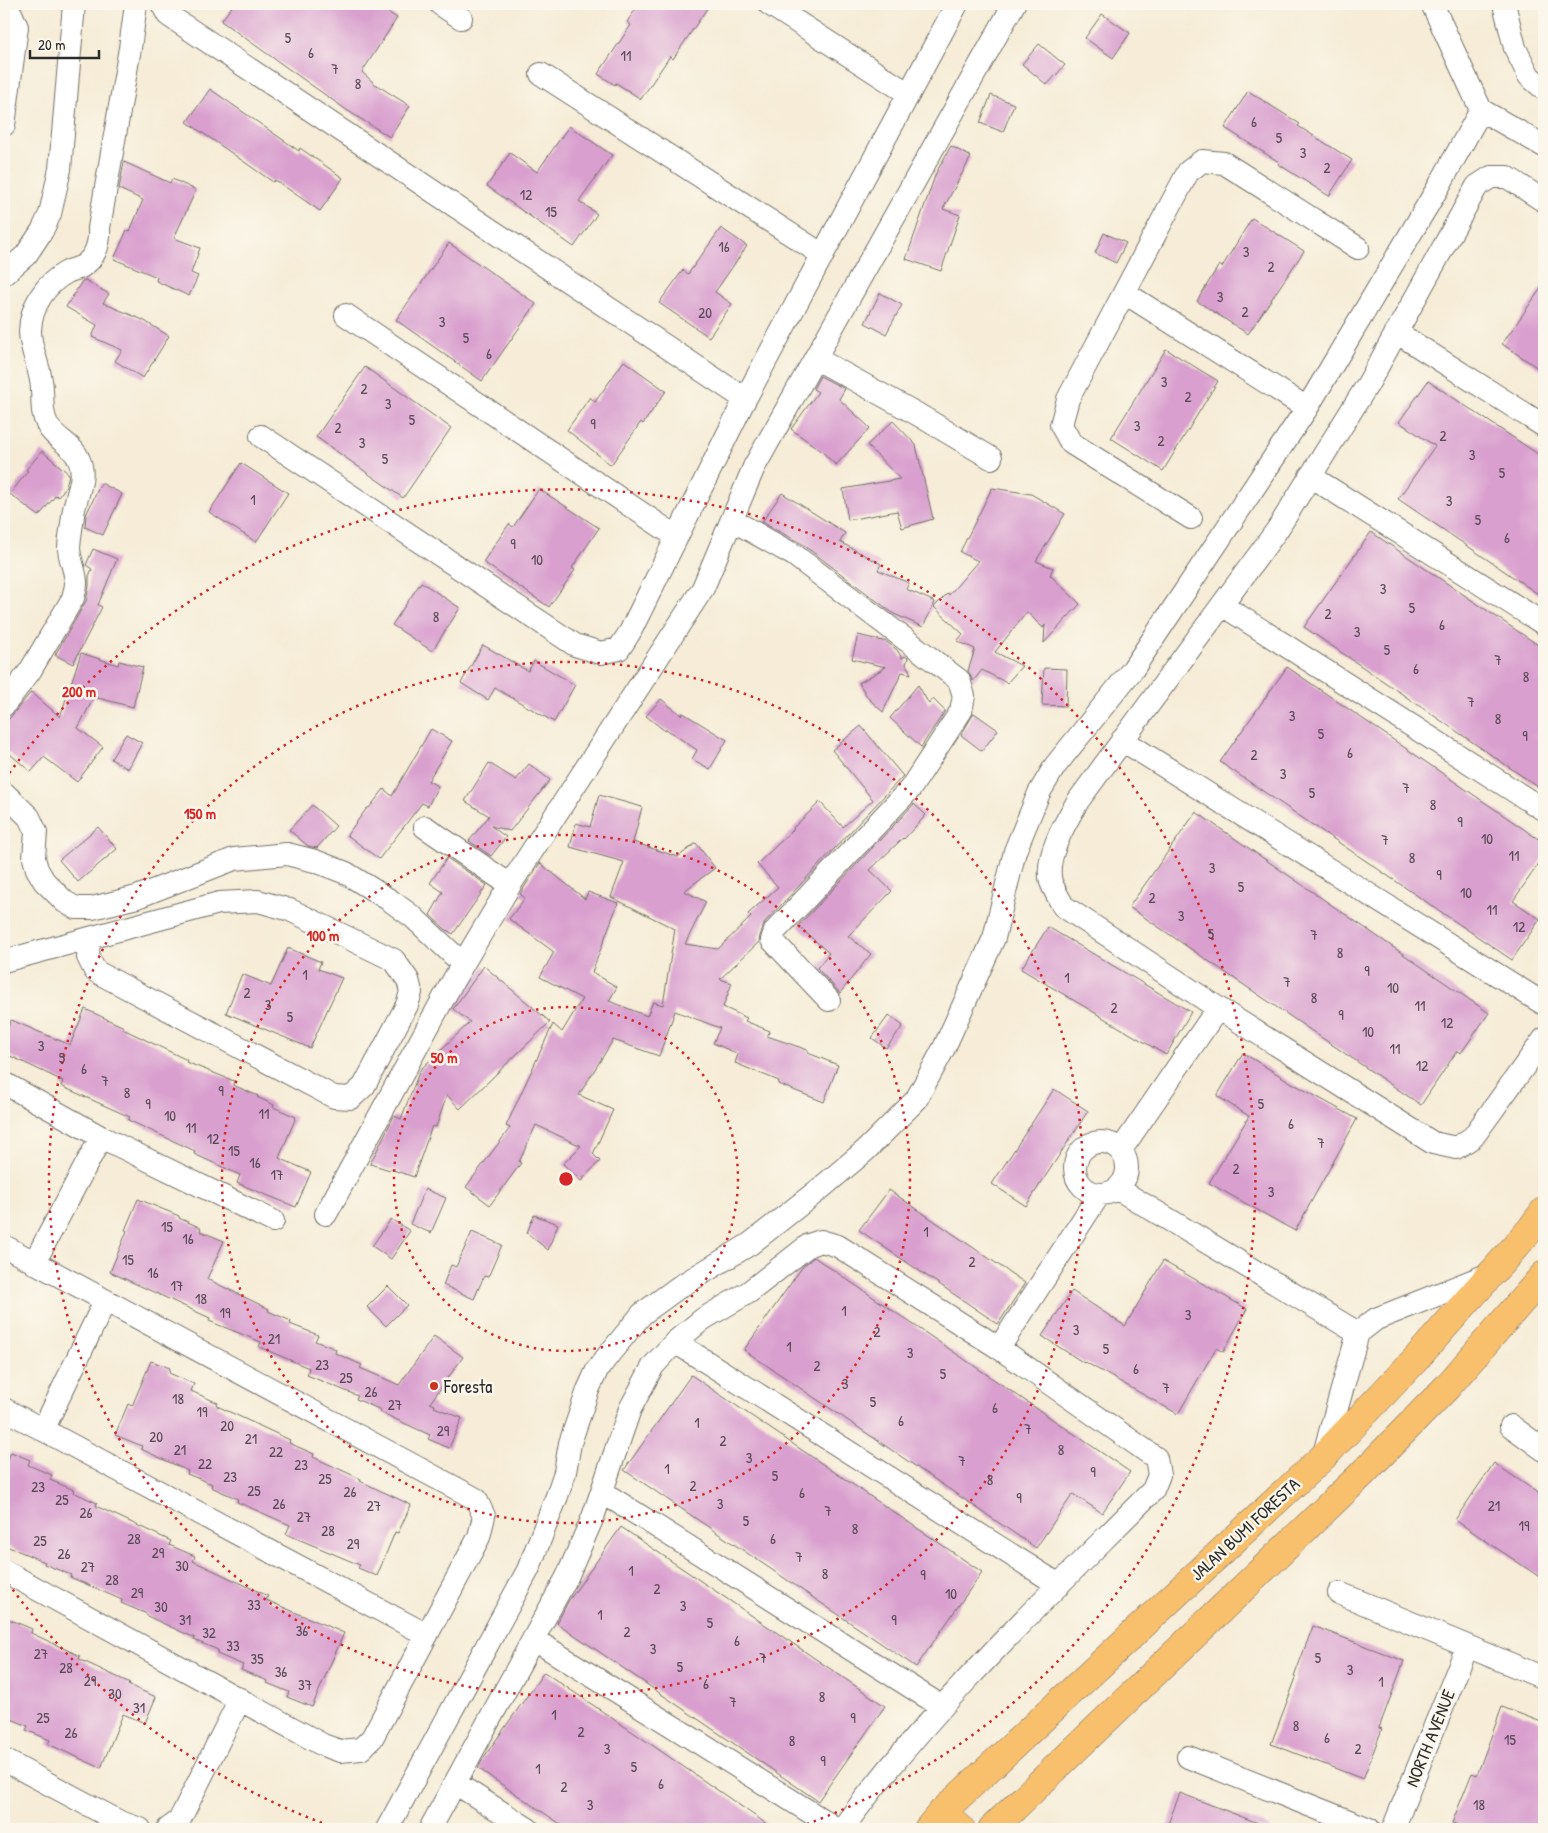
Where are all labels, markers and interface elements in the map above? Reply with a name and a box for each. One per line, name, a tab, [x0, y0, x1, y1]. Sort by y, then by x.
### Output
house number: 5	[285, 27, 292, 48]
scale bar	[30, 28, 99, 60]
text: 20 m	[38, 34, 65, 55]
house number: 6	[308, 42, 314, 63]
house number: 11	[621, 45, 631, 66]
house number: 7	[331, 58, 339, 79]
house number: 8	[355, 73, 361, 94]
house number: 6	[1251, 111, 1257, 132]
house number: 5	[1276, 127, 1283, 148]
house number: 3	[1300, 142, 1307, 163]
house number: 2	[1323, 157, 1331, 178]
house number: 12	[520, 184, 532, 205]
house number: 15	[545, 201, 558, 222]
house number: 16	[718, 236, 730, 257]
house number: 3	[1243, 241, 1250, 262]
house number: 2	[1267, 256, 1275, 277]
house number: 3	[1217, 286, 1224, 307]
house number: 2	[1241, 301, 1249, 322]
house number: 20	[698, 302, 712, 323]
house number: 3	[439, 311, 446, 332]
house number: 5	[463, 327, 470, 348]
house number: 6	[486, 343, 492, 364]
house number: 3	[1161, 371, 1168, 392]
house number: 2	[360, 378, 368, 399]
house number: 2	[1184, 386, 1192, 407]
house number: 3	[385, 393, 392, 414]
house number: 5	[409, 409, 416, 430]
house number: 9	[590, 413, 596, 434]
house number: 3	[1134, 415, 1141, 436]
house number: 2	[334, 417, 342, 438]
house number: 2	[1439, 425, 1447, 446]
house number: 2	[1157, 430, 1165, 451]
house number: 3	[359, 432, 366, 453]
house number: 3	[1469, 444, 1476, 465]
house number: 5	[382, 448, 389, 469]
house number: 5	[1499, 462, 1506, 483]
house number: 1	[250, 489, 256, 510]
house number: 3	[1446, 490, 1453, 511]
house number: 5	[1475, 509, 1482, 530]
house number: 6	[1504, 527, 1510, 548]
house number: 9	[510, 533, 516, 554]
house number: 10	[531, 549, 543, 570]
house number: 3	[1380, 578, 1387, 599]
house number: 5	[1409, 597, 1416, 618]
house number: 2	[1324, 603, 1332, 624]
house number: 8	[433, 606, 439, 627]
house number: 6	[1439, 614, 1445, 635]
house number: 3	[1354, 621, 1361, 642]
house number: 5	[1384, 639, 1391, 660]
house number: 7	[1494, 649, 1502, 670]
house number: 6	[1413, 658, 1419, 679]
house number: 8	[1523, 666, 1529, 687]
text: 200 m	[62, 681, 96, 702]
house number: 7	[1467, 691, 1475, 712]
house number: 3	[1289, 705, 1296, 726]
house number: 8	[1495, 708, 1501, 729]
house number: 5	[1318, 723, 1325, 744]
house number: 9	[1522, 725, 1528, 746]
house number: 6	[1347, 742, 1353, 763]
house number: 2	[1250, 744, 1258, 765]
house number: 3	[1280, 763, 1287, 784]
house number: 7	[1402, 777, 1410, 798]
house number: 5	[1309, 782, 1316, 803]
house number: 8	[1430, 794, 1436, 815]
text: 150 m	[184, 803, 216, 824]
house number: 9	[1457, 811, 1463, 832]
house number: 10	[1481, 828, 1493, 849]
house number: 7	[1381, 829, 1389, 850]
house number: 11	[1509, 845, 1519, 866]
house number: 8	[1409, 847, 1415, 868]
house number: 3	[1209, 857, 1216, 878]
house number: 9	[1436, 864, 1442, 885]
house number: 5	[1238, 876, 1245, 897]
house number: 10	[1460, 882, 1472, 903]
house number: 2	[1148, 887, 1156, 908]
house number: 11	[1487, 899, 1497, 920]
house number: 3	[1178, 905, 1185, 926]
house number: 12	[1513, 916, 1525, 937]
house number: 5	[1208, 923, 1215, 944]
house number: 7	[1310, 924, 1318, 945]
text: 100 m	[307, 925, 339, 946]
house number: 8	[1337, 942, 1343, 963]
house number: 9	[1364, 960, 1370, 981]
house number: 1	[302, 964, 308, 985]
house number: 1	[1064, 967, 1070, 988]
house number: 7	[1283, 971, 1291, 992]
house number: 10	[1387, 977, 1399, 998]
house number: 2	[243, 982, 251, 1003]
house number: 8	[1311, 987, 1317, 1008]
house number: 3	[265, 994, 272, 1015]
house number: 11	[1415, 995, 1425, 1016]
house number: 2	[1110, 997, 1118, 1018]
house number: 9	[1338, 1004, 1344, 1025]
house number: 5	[287, 1006, 294, 1027]
house number: 12	[1441, 1012, 1453, 1033]
house number: 10	[1362, 1021, 1374, 1042]
house number: 3	[38, 1035, 45, 1056]
house number: 11	[1390, 1038, 1400, 1059]
house number: 5	[59, 1047, 66, 1068]
text: 50 m	[431, 1047, 457, 1068]
house number: 12	[1416, 1055, 1428, 1076]
house number: 6	[81, 1058, 87, 1079]
house number: 7	[101, 1070, 109, 1091]
house number: 9	[218, 1080, 224, 1101]
house number: 8	[124, 1082, 130, 1103]
house number: 9	[145, 1093, 151, 1114]
house number: 5	[1258, 1093, 1265, 1114]
house number: 11	[259, 1103, 269, 1124]
house number: 10	[164, 1105, 176, 1126]
house number: 6	[1288, 1113, 1294, 1134]
house number: 11	[186, 1117, 196, 1138]
house number: 12	[207, 1128, 219, 1149]
house number: 7	[1317, 1132, 1325, 1153]
house number: 15	[228, 1140, 241, 1161]
house number: 16	[249, 1152, 261, 1173]
house number: 2	[1232, 1158, 1240, 1179]
house number: 17	[271, 1164, 283, 1185]
centre of rings	[557, 1170, 575, 1188]
house number: 3	[1268, 1181, 1275, 1202]
house number: 15	[161, 1216, 174, 1237]
house number: 1	[923, 1221, 929, 1242]
house number: 16	[182, 1228, 194, 1249]
house number: 15	[122, 1249, 135, 1270]
house number: 2	[968, 1251, 976, 1272]
house number: 16	[147, 1262, 159, 1283]
house number: 17	[171, 1275, 183, 1296]
house number: 18	[195, 1288, 207, 1309]
house number: 1	[841, 1300, 847, 1321]
house number: 19	[220, 1302, 231, 1323]
house number: 3	[1185, 1304, 1192, 1325]
house number: 3	[1073, 1319, 1080, 1340]
house number: 2	[873, 1321, 881, 1342]
house number: 21	[268, 1328, 280, 1349]
house number: 1	[786, 1336, 792, 1357]
house number: 5	[1103, 1338, 1110, 1359]
house number: 3	[907, 1342, 914, 1363]
house number: 23	[315, 1354, 329, 1375]
house number: 2	[813, 1355, 821, 1376]
house number: 6	[1133, 1358, 1139, 1379]
house number: 5	[940, 1363, 947, 1384]
house number: 25	[339, 1367, 353, 1388]
house number: 3	[842, 1373, 849, 1394]
place label: Foresta	[443, 1374, 492, 1399]
house number: 7	[1162, 1377, 1170, 1398]
marker: Foresta	[428, 1380, 440, 1392]
house number: 26	[364, 1381, 378, 1402]
house number: 18	[172, 1388, 184, 1409]
house number: 5	[870, 1391, 877, 1412]
house number: 27	[388, 1394, 402, 1415]
house number: 6	[992, 1397, 998, 1418]
house number: 19	[197, 1401, 208, 1422]
house number: 6	[898, 1410, 904, 1431]
house number: 1	[694, 1412, 700, 1433]
house number: 20	[220, 1415, 234, 1436]
house number: 7	[1024, 1418, 1032, 1439]
house number: 29	[437, 1420, 450, 1441]
house number: 20	[149, 1426, 163, 1447]
house number: 21	[245, 1428, 257, 1449]
house number: 2	[719, 1430, 727, 1451]
house number: 21	[174, 1439, 186, 1460]
house number: 8	[1058, 1439, 1064, 1460]
house number: 22	[269, 1441, 283, 1462]
house number: 3	[746, 1447, 753, 1468]
house number: 7	[958, 1450, 966, 1471]
house number: 22	[198, 1453, 212, 1474]
house number: 23	[294, 1454, 308, 1475]
house number: 1	[664, 1458, 670, 1479]
house number: 9	[1090, 1461, 1096, 1482]
house number: 5	[772, 1465, 779, 1486]
house number: 23	[223, 1466, 237, 1487]
house number: 25	[318, 1468, 332, 1489]
house number: 8	[987, 1469, 993, 1490]
street label: JALAN BUMI FORESTA	[1185, 1472, 1305, 1586]
house number: 2	[689, 1475, 697, 1496]
house number: 23	[31, 1476, 45, 1497]
house number: 25	[247, 1480, 261, 1501]
house number: 26	[343, 1481, 357, 1502]
house number: 6	[799, 1482, 805, 1503]
house number: 9	[1016, 1487, 1022, 1508]
house number: 25	[55, 1489, 69, 1510]
house number: 26	[272, 1493, 286, 1514]
house number: 3	[717, 1493, 724, 1514]
house number: 27	[367, 1495, 381, 1516]
house number: 21	[1488, 1495, 1500, 1516]
house number: 7	[824, 1500, 832, 1521]
house number: 26	[79, 1502, 93, 1523]
house number: 27	[297, 1506, 311, 1527]
house number: 5	[743, 1510, 750, 1531]
house number: 19	[1519, 1515, 1530, 1536]
house number: 8	[852, 1518, 858, 1539]
house number: 28	[321, 1520, 335, 1541]
house number: 28	[127, 1528, 141, 1549]
house number: 6	[770, 1528, 776, 1549]
house number: 25	[33, 1530, 47, 1551]
house number: 29	[347, 1533, 360, 1554]
house number: 29	[152, 1542, 165, 1563]
house number: 26	[57, 1543, 71, 1564]
house number: 7	[795, 1546, 803, 1567]
house number: 30	[175, 1555, 189, 1576]
house number: 27	[81, 1556, 95, 1577]
house number: 1	[628, 1560, 634, 1581]
house number: 8	[822, 1563, 828, 1584]
house number: 9	[920, 1564, 926, 1585]
house number: 28	[105, 1569, 119, 1590]
house number: 2	[653, 1578, 661, 1599]
house number: 29	[131, 1582, 144, 1603]
house number: 10	[945, 1583, 957, 1604]
house number: 33	[247, 1594, 261, 1615]
house number: 3	[680, 1595, 687, 1616]
house number: 30	[154, 1596, 168, 1617]
house number: 1	[597, 1604, 603, 1625]
house number: 31	[179, 1609, 191, 1630]
house number: 9	[891, 1609, 897, 1630]
house number: 5	[707, 1612, 714, 1633]
house number: 36	[296, 1620, 308, 1641]
house number: 2	[623, 1621, 631, 1642]
house number: 32	[202, 1622, 216, 1643]
house number: 6	[734, 1630, 740, 1651]
house number: 33	[226, 1635, 240, 1656]
house number: 3	[650, 1638, 657, 1659]
house number: 27	[34, 1643, 48, 1664]
house number: 7	[759, 1647, 767, 1668]
house number: 5	[1315, 1647, 1322, 1668]
house number: 35	[250, 1648, 264, 1669]
house number: 5	[677, 1656, 684, 1677]
house number: 28	[59, 1657, 73, 1678]
house number: 3	[1347, 1659, 1354, 1680]
house number: 36	[275, 1661, 287, 1682]
house number: 29	[84, 1670, 97, 1691]
house number: 1	[1378, 1671, 1384, 1692]
house number: 6	[703, 1673, 709, 1694]
house number: 37	[298, 1674, 312, 1695]
house number: 30	[108, 1683, 122, 1704]
house number: 8	[819, 1686, 825, 1707]
street label: NORTH AVENUE	[1399, 1686, 1461, 1790]
house number: 7	[729, 1691, 737, 1712]
house number: 31	[133, 1697, 145, 1718]
house number: 1	[551, 1704, 557, 1725]
house number: 25	[36, 1707, 50, 1728]
house number: 9	[850, 1707, 856, 1728]
house number: 8	[1293, 1715, 1299, 1736]
house number: 2	[577, 1721, 585, 1742]
house number: 26	[64, 1722, 78, 1743]
house number: 6	[1324, 1727, 1330, 1748]
house number: 15	[1504, 1729, 1517, 1750]
house number: 8	[789, 1730, 795, 1751]
house number: 3	[604, 1738, 611, 1759]
house number: 2	[1354, 1738, 1362, 1759]
house number: 9	[820, 1750, 826, 1771]
house number: 5	[631, 1756, 638, 1777]
house number: 1	[535, 1758, 541, 1779]
house number: 6	[658, 1773, 664, 1794]
house number: 2	[560, 1776, 568, 1797]
house number: 3	[587, 1794, 594, 1815]
house number: 18	[1473, 1794, 1485, 1815]

